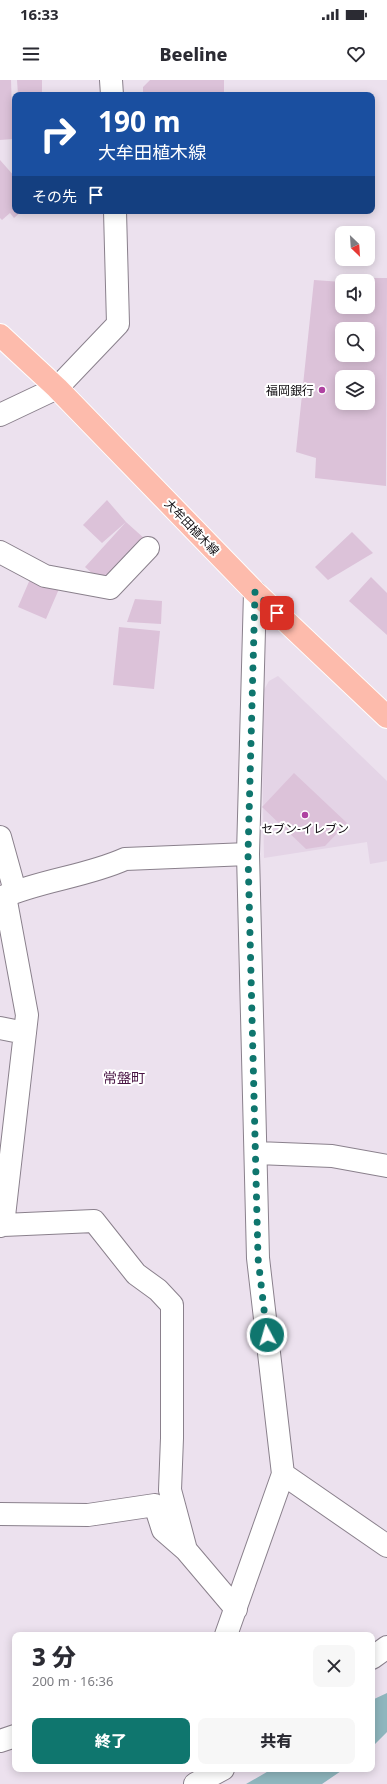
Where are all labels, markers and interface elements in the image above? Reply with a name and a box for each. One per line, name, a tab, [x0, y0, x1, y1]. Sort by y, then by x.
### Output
text: 16:33	[20, 4, 59, 24]
text: Beeline	[160, 42, 227, 66]
icon: menu	[20, 43, 42, 65]
icon: heart	[345, 43, 367, 65]
text: 190 m	[98, 102, 181, 140]
icon: right	[32, 108, 84, 160]
text: 大牟田植木線	[98, 140, 206, 164]
icon: arrive	[85, 184, 107, 206]
text: その先	[32, 186, 77, 206]
north arrow	[335, 226, 375, 266]
map controls	[335, 226, 375, 410]
button: sound	[335, 274, 375, 314]
button: search	[335, 322, 375, 362]
button: layers	[335, 370, 375, 410]
place label: 福岡銀行	[266, 382, 314, 399]
marker: 福岡銀行	[317, 385, 327, 395]
street label: 大牟田植木線	[161, 495, 223, 559]
pin	[260, 596, 294, 630]
icon: arrive	[266, 602, 288, 624]
marker: セブン-イレブン	[300, 810, 310, 820]
place label: セブン-イレブン	[261, 820, 349, 837]
district label: 常盤町	[103, 1068, 145, 1087]
position arrow	[246, 1314, 288, 1356]
text: 3 分	[32, 1640, 76, 1673]
button: close	[313, 1645, 355, 1687]
text: 200 m · 16:36	[32, 1672, 113, 1690]
button: 終了	[32, 1718, 190, 1764]
button: 共有	[198, 1718, 355, 1764]

